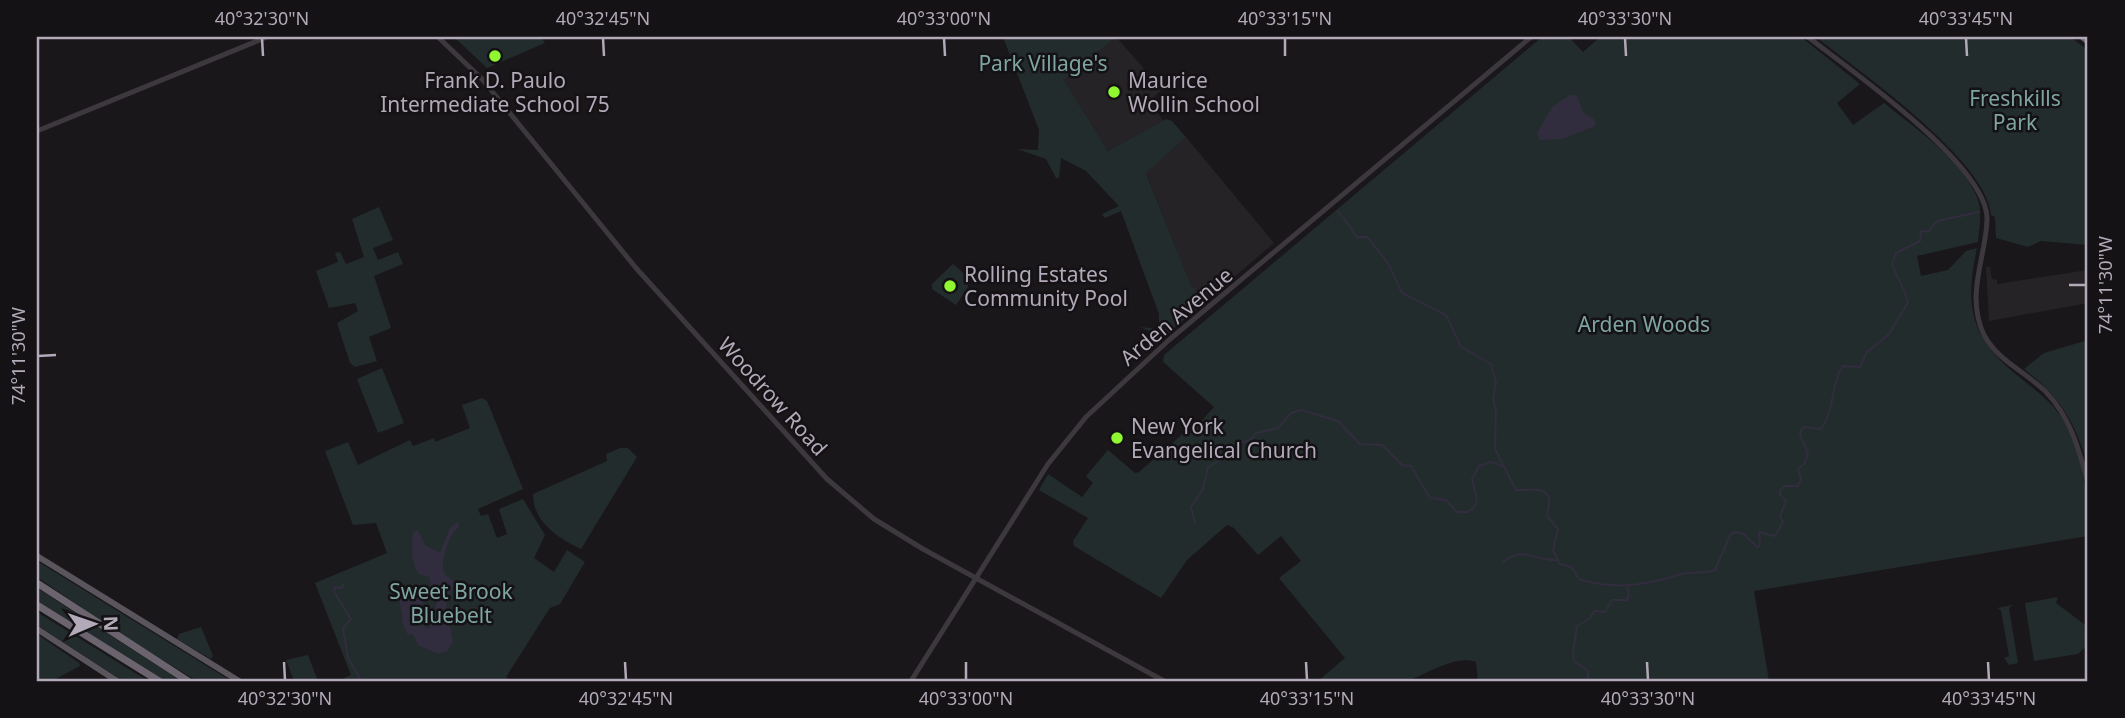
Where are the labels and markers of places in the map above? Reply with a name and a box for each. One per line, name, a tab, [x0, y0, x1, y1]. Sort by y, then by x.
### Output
marker: Frank D. Paulo Intermediate School 75	[487, 48, 503, 64]
place label: Frank D. Paulo Intermediate School 75	[380, 66, 610, 118]
place label: Maurice Wollin School	[1128, 66, 1260, 118]
marker: Maurice Wollin School	[1106, 84, 1122, 100]
place label: Rolling Estates Community Pool	[964, 260, 1128, 312]
marker: Rolling Estates Community Pool	[942, 278, 958, 294]
place label: New York Evangelical Church	[1131, 412, 1317, 464]
marker: New York Evangelical Church	[1109, 430, 1125, 446]

